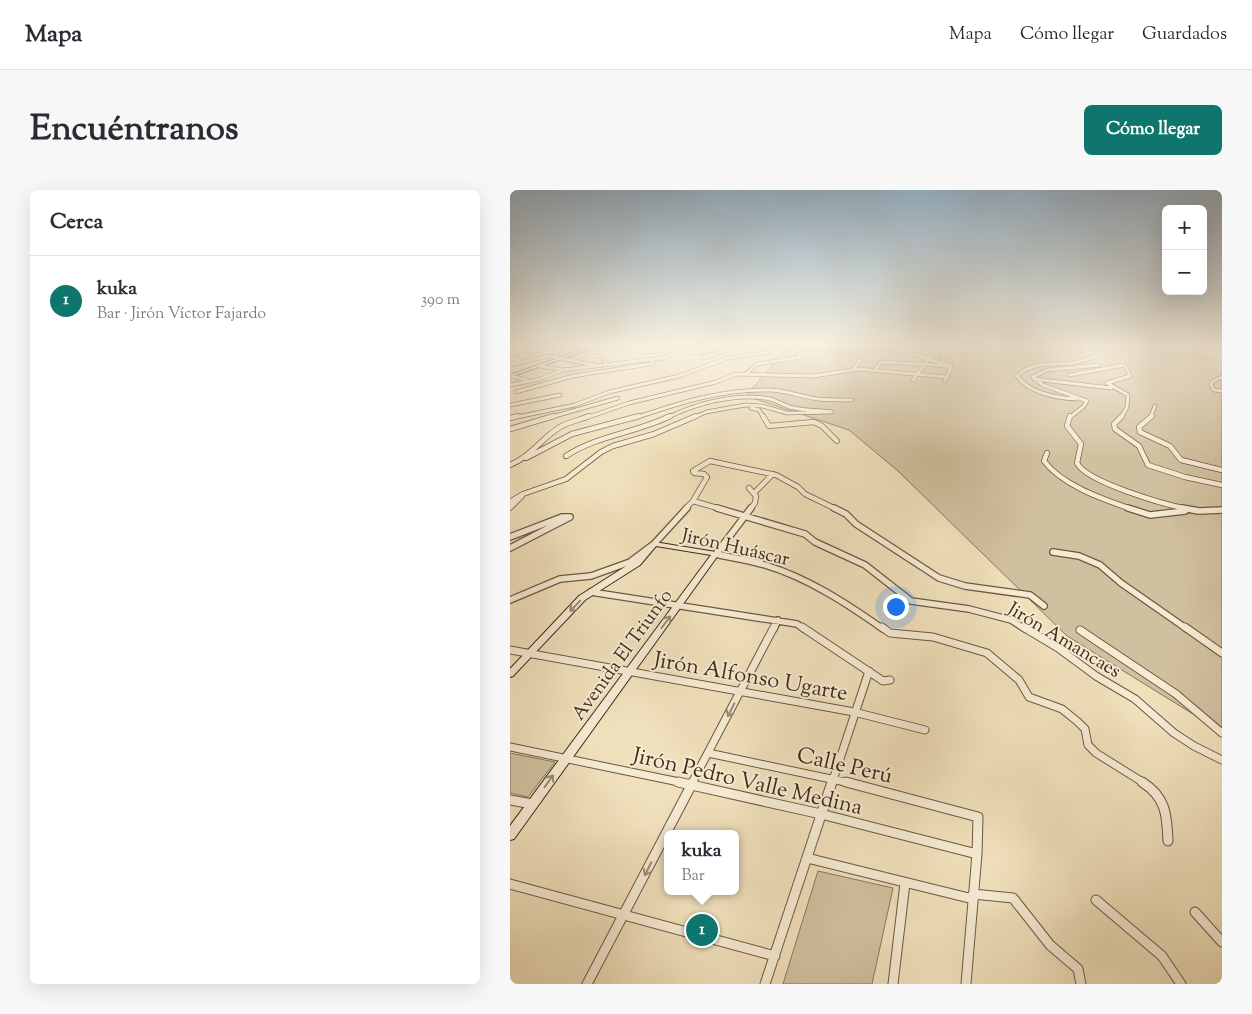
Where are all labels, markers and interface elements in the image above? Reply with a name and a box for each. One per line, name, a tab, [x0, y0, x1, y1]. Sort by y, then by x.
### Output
text: Mapa	[25, 18, 82, 52]
text: Mapa	[949, 22, 992, 48]
text: Cómo llegar	[1020, 22, 1114, 48]
text: Guardados	[1142, 22, 1227, 48]
text: Encuéntranos	[30, 105, 239, 156]
button: Cómo llegar	[1084, 105, 1222, 155]
map controls	[1162, 205, 1207, 295]
button: +	[1162, 205, 1207, 250]
text: Cerca	[50, 208, 103, 238]
button: −	[1162, 250, 1207, 295]
text: kuka	[97, 276, 137, 303]
text: 1	[63, 289, 69, 312]
text: 390 m	[421, 289, 460, 312]
text: Bar · Jirón Víctor Fajardo	[97, 303, 266, 326]
street label: Jirón Huáscar	[678, 523, 792, 574]
street label: Avenida El Triunfo	[566, 584, 680, 727]
your location	[883, 594, 909, 620]
street label: Jirón Amancaes	[1001, 596, 1126, 686]
one-way arrow	[569, 600, 581, 612]
one-way arrow	[661, 615, 671, 629]
street label: Jirón Alfonso Ugarte	[650, 645, 850, 711]
one-way arrow	[726, 702, 736, 717]
street label: Calle Perú	[793, 740, 896, 794]
street label: Jirón Pedro Valle Medina	[628, 741, 865, 825]
one-way arrow	[544, 774, 554, 788]
popup	[664, 830, 739, 895]
text: kuka	[681, 838, 722, 865]
one-way arrow	[643, 862, 653, 877]
text: Bar	[681, 865, 705, 888]
pin: 1	[686, 911, 718, 949]

